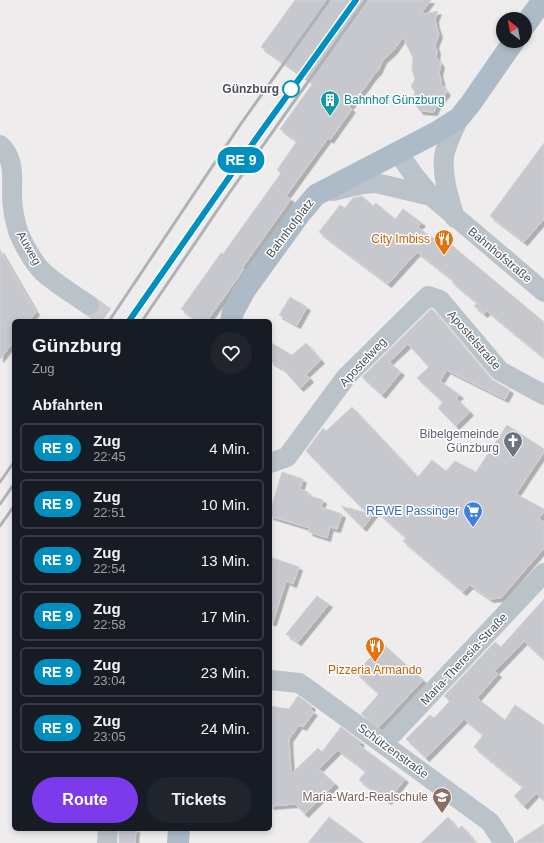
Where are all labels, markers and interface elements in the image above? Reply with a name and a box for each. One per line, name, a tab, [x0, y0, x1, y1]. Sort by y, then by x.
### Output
north arrow	[496, 12, 532, 48]
map controls	[496, 12, 532, 48]
marker: Günzburg	[282, 80, 300, 98]
place label: Günzburg	[222, 82, 279, 96]
building icon: Bahnhof Günzburg	[319, 89, 341, 117]
place label: Bahnhof Günzburg	[344, 93, 445, 107]
line badge: RE 9	[213, 147, 269, 173]
text: RE 9	[225, 152, 257, 168]
street label: Bahnhofplatz	[263, 196, 317, 260]
street label: Bahnhofstraße	[465, 224, 535, 286]
restaurant icon: City Imbiss	[433, 228, 455, 256]
street label: Auweg	[14, 229, 44, 267]
place label: City Imbiss	[371, 232, 430, 246]
street label: Apostelstraße	[444, 307, 504, 373]
button: heart	[210, 332, 252, 374]
text: Günzburg	[32, 335, 122, 356]
street label: Apostelweg	[337, 335, 389, 389]
text: Zug	[32, 361, 54, 376]
text: Abfahrten	[32, 396, 103, 413]
place label: Bibelgemeinde Günzburg	[420, 427, 499, 455]
church icon: Bibelgemeinde Günzburg	[502, 430, 524, 458]
text: Zug	[93, 432, 121, 449]
text: RE 9	[42, 440, 73, 456]
text: 4 Min.	[209, 440, 250, 457]
text: 22:45	[93, 449, 126, 464]
text: Zug	[93, 488, 121, 505]
text: RE 9	[42, 496, 73, 512]
text: 10 Min.	[201, 496, 250, 513]
supermarket icon: REWE Passinger	[462, 500, 484, 528]
place label: REWE Passinger	[366, 504, 459, 518]
text: 22:51	[93, 505, 126, 520]
text: Zug	[93, 544, 121, 561]
text: RE 9	[42, 552, 73, 568]
text: 13 Min.	[201, 552, 250, 569]
text: 22:54	[93, 561, 126, 576]
text: Zug	[93, 600, 121, 617]
text: RE 9	[42, 608, 73, 624]
text: 17 Min.	[201, 608, 250, 625]
street label: Maria-Theresia-Straße	[418, 610, 510, 708]
text: 22:58	[93, 617, 126, 632]
restaurant icon: Pizzeria Armando	[364, 635, 386, 663]
text: Zug	[93, 656, 121, 673]
place label: Pizzeria Armando	[328, 663, 422, 677]
text: RE 9	[42, 664, 73, 680]
text: 23 Min.	[201, 664, 250, 681]
text: 23:04	[93, 673, 126, 688]
text: Zug	[93, 712, 121, 729]
text: RE 9	[42, 720, 73, 736]
text: 24 Min.	[201, 720, 250, 737]
street label: Schützenstraße	[355, 721, 431, 782]
text: 23:05	[93, 729, 126, 744]
button: Route	[32, 777, 138, 823]
button: Tickets	[146, 777, 252, 823]
school or university icon: Maria-Ward-Realschule	[431, 786, 453, 814]
place label: Maria-Ward-Realschule	[302, 790, 428, 804]

